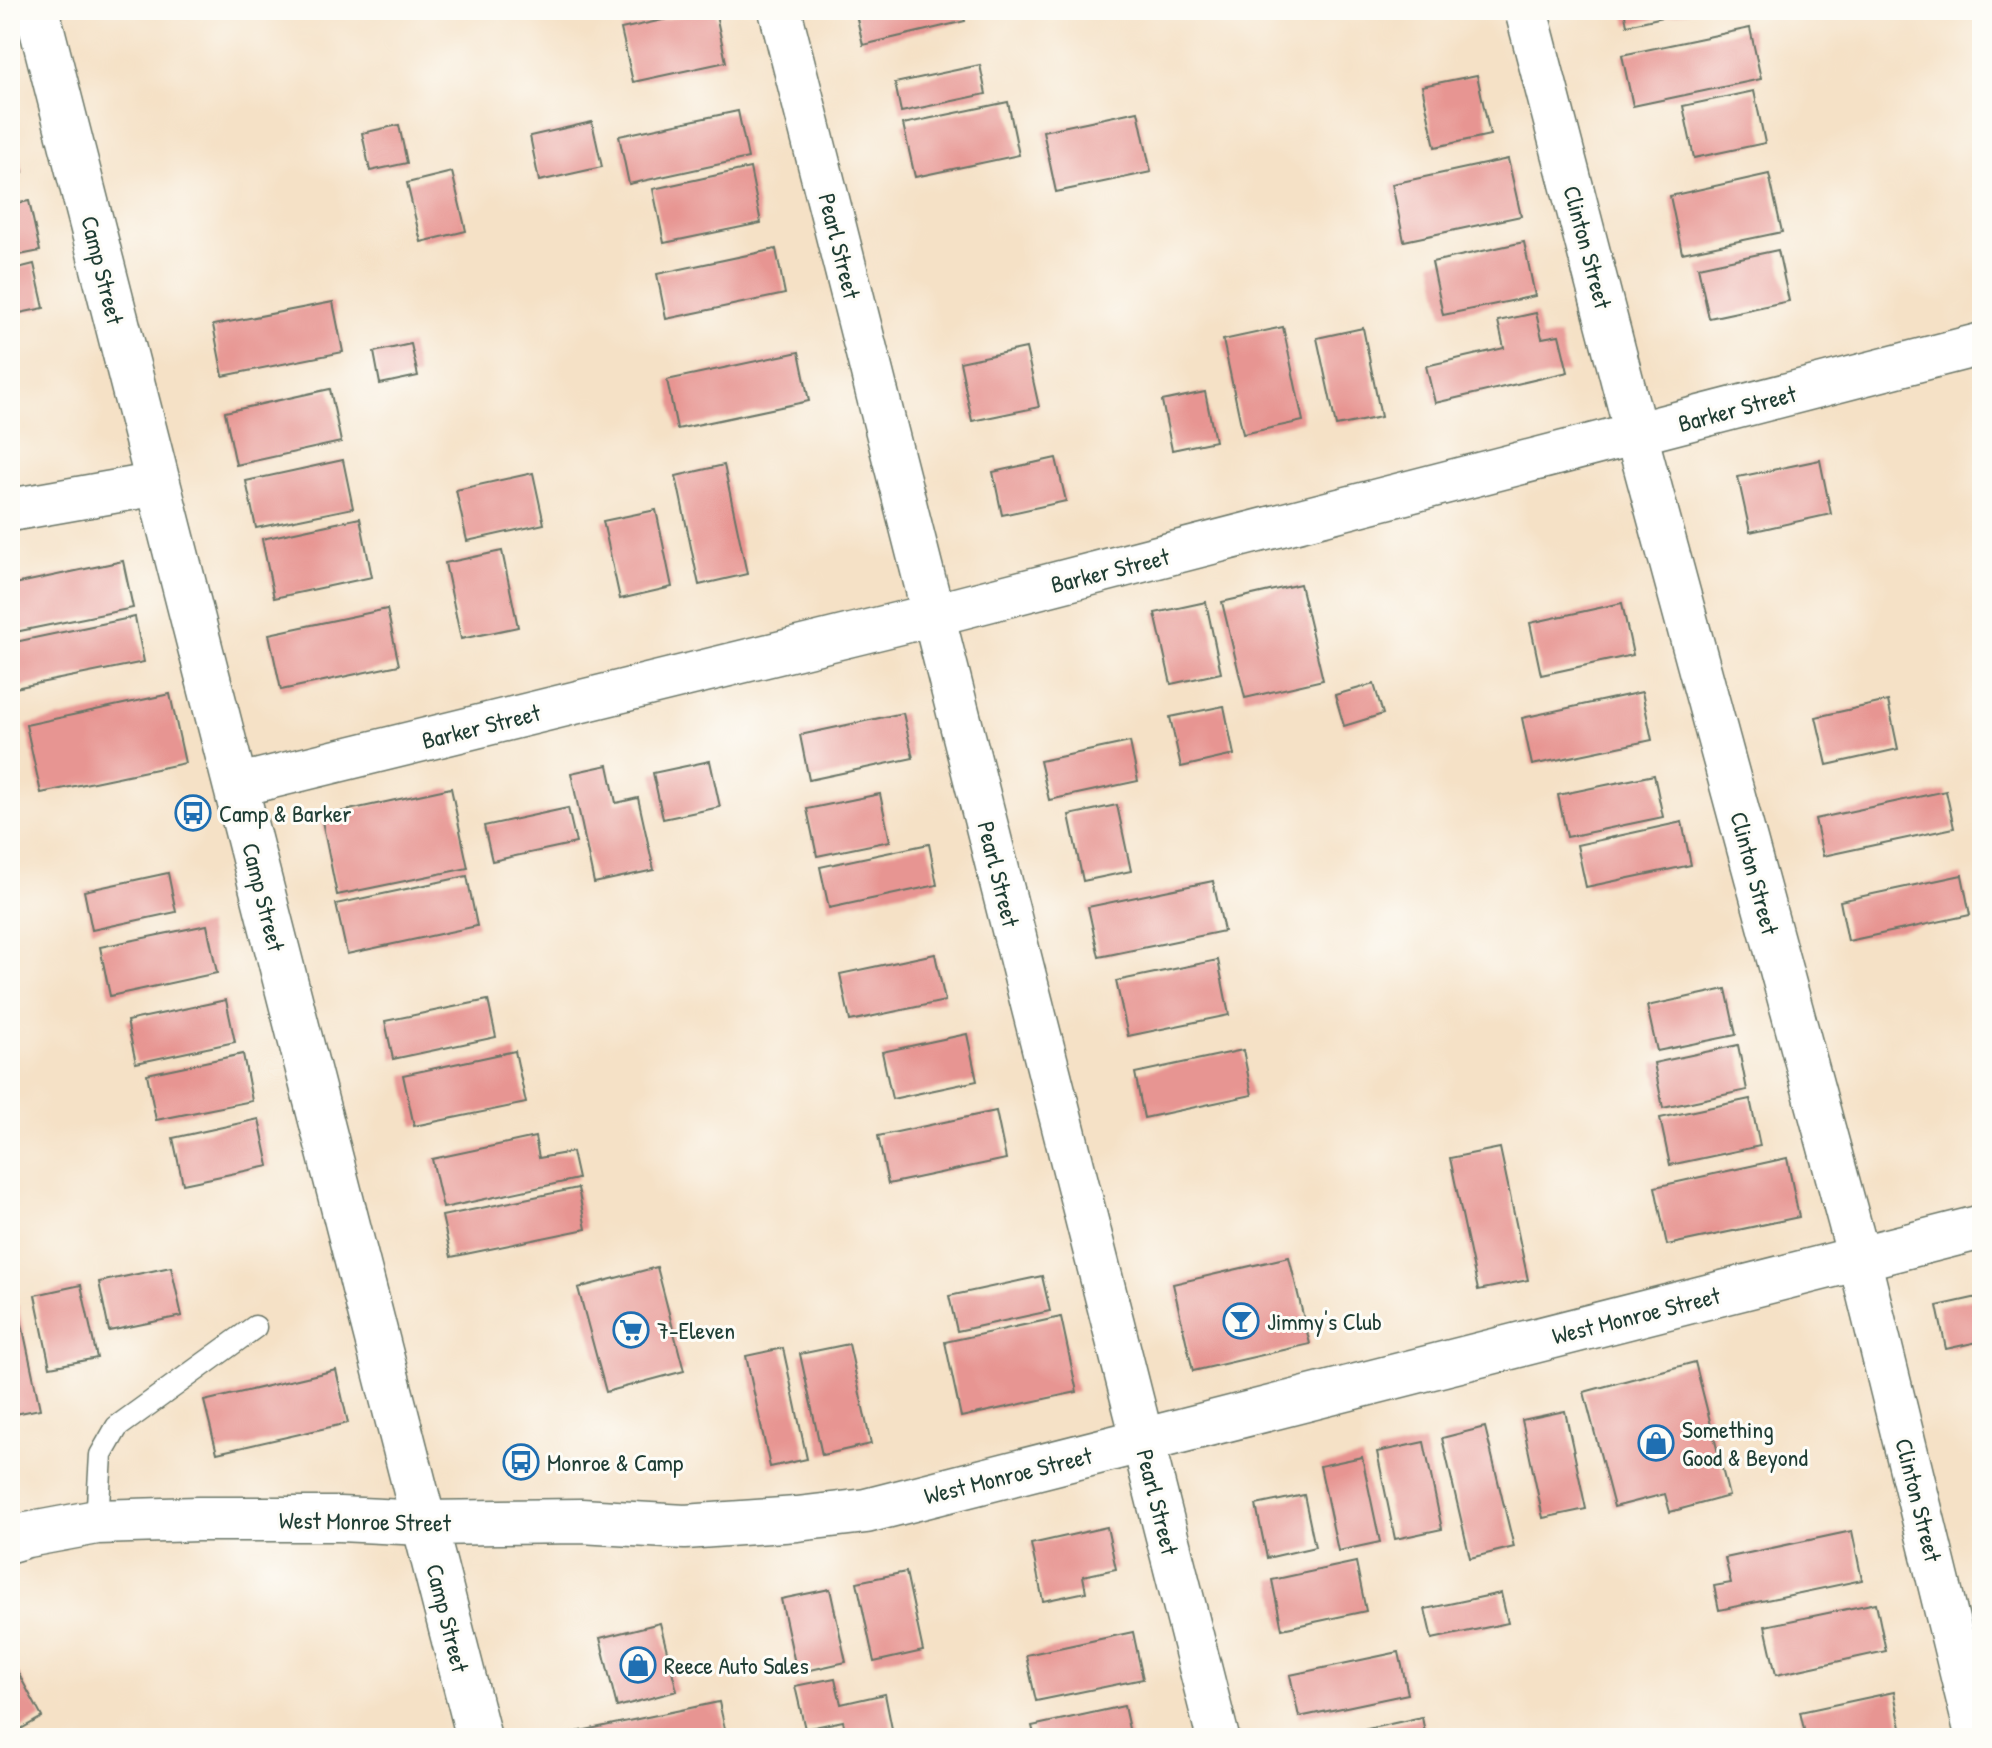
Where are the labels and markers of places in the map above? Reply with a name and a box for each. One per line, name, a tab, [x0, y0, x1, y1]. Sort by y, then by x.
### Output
bus stop icon: Camp & Barker	[174, 794, 212, 832]
place label: Camp & Barker	[219, 797, 351, 829]
bar icon: Jimmy's Club	[1222, 1302, 1260, 1340]
place label: Jimmy's Club	[1267, 1305, 1382, 1337]
supermarket icon: 7-Eleven	[612, 1311, 650, 1349]
place label: 7-Eleven	[657, 1314, 735, 1346]
place label: Something Good & Beyond	[1682, 1413, 1808, 1473]
shop icon: Something Good & Beyond	[1637, 1424, 1675, 1462]
bus stop icon: Monroe & Camp	[502, 1443, 540, 1481]
place label: Monroe & Camp	[547, 1446, 683, 1478]
shop icon: Reece Auto Sales	[619, 1646, 657, 1684]
place label: Reece Auto Sales	[664, 1649, 809, 1681]

